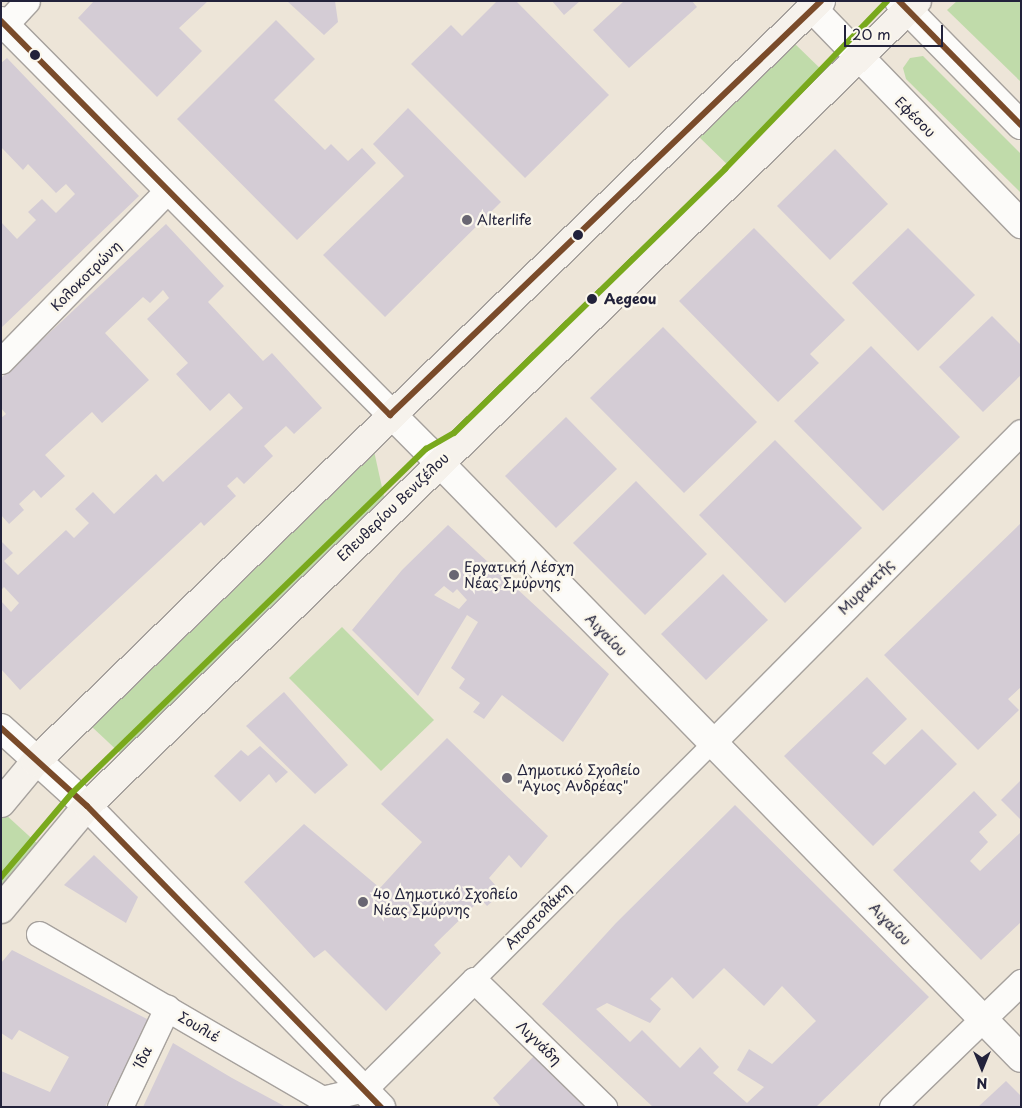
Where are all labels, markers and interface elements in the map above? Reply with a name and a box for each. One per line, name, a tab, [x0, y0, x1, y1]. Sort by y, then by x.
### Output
scale bar	[847, 15, 946, 47]
text: 20 m	[852, 22, 891, 45]
unlabelled marker	[30, 50, 40, 60]
street label: Εφέσου	[891, 93, 939, 141]
place label: Alterlife	[477, 212, 532, 228]
marker: Alterlife	[461, 214, 473, 226]
unlabelled marker	[573, 230, 583, 240]
street label: Κολοκοτρώνη	[48, 238, 124, 314]
marker: Aegeou	[583, 290, 601, 308]
place label: Aegeou	[604, 291, 657, 307]
street label: Ελευθερίου Βενιζέλου	[334, 449, 452, 565]
street label: Μυρακτής	[835, 556, 897, 618]
place label: Εργατική Λέσχη Νέας Σμύρνης	[464, 559, 575, 592]
marker: Εργατική Λέσχη Νέας Σμύρνης	[448, 569, 460, 581]
street label: Αιγαίου	[582, 610, 630, 660]
place label: Δημοτικό Σχολείο "Αγιος Ανδρέας"	[517, 762, 640, 794]
marker: Δημοτικό Σχολείο "Αγιος Ανδρέας"	[501, 772, 513, 784]
street label: Αποστολάκη	[501, 879, 575, 953]
place label: 4o Δημοτικό Σχολείο Νέας Σμύρνης	[373, 886, 518, 919]
marker: 4o Δημοτικό Σχολείο Νέας Σμύρνης	[357, 896, 369, 908]
street label: Αιγαίου	[866, 899, 914, 949]
street label: Σουλιέ	[175, 1008, 223, 1046]
street label: Λιγνάδη	[513, 1018, 565, 1068]
north arrow	[957, 1043, 1007, 1093]
street label: Ίδα	[131, 1044, 155, 1070]
text: N	[976, 1073, 988, 1094]

